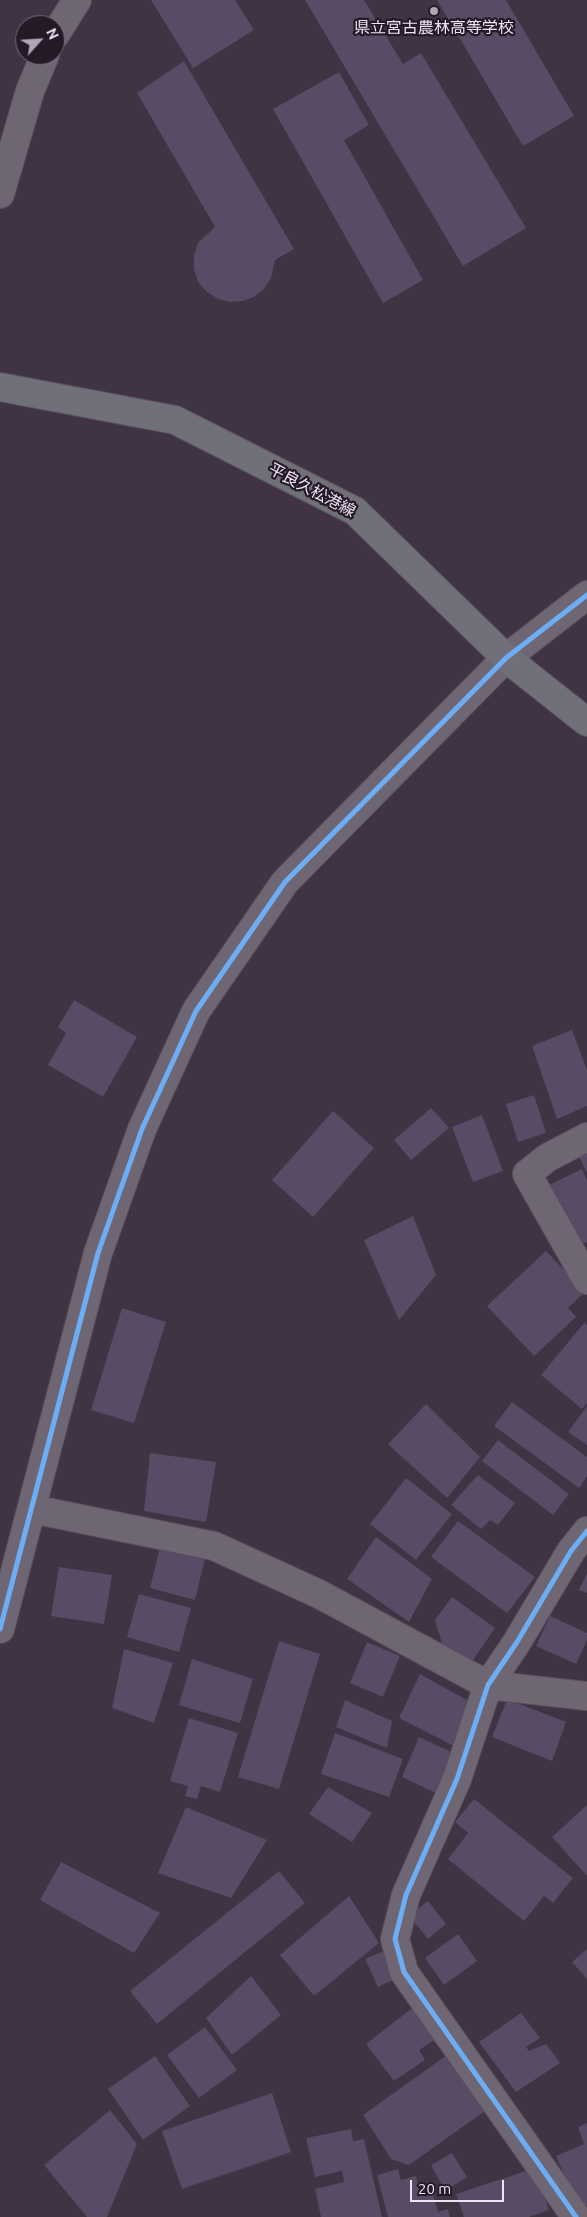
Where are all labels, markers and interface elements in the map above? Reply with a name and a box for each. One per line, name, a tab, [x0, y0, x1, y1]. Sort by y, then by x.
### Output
marker: 県立宮古農林高等学校	[428, 5, 440, 17]
north arrow	[15, 15, 65, 65]
place label: 県立宮古農林高等学校	[354, 18, 514, 38]
text: N	[43, 26, 62, 42]
street label: 平良久松港線	[265, 459, 359, 521]
scale bar	[412, 2170, 506, 2202]
text: 20 m	[418, 2180, 451, 2197]

